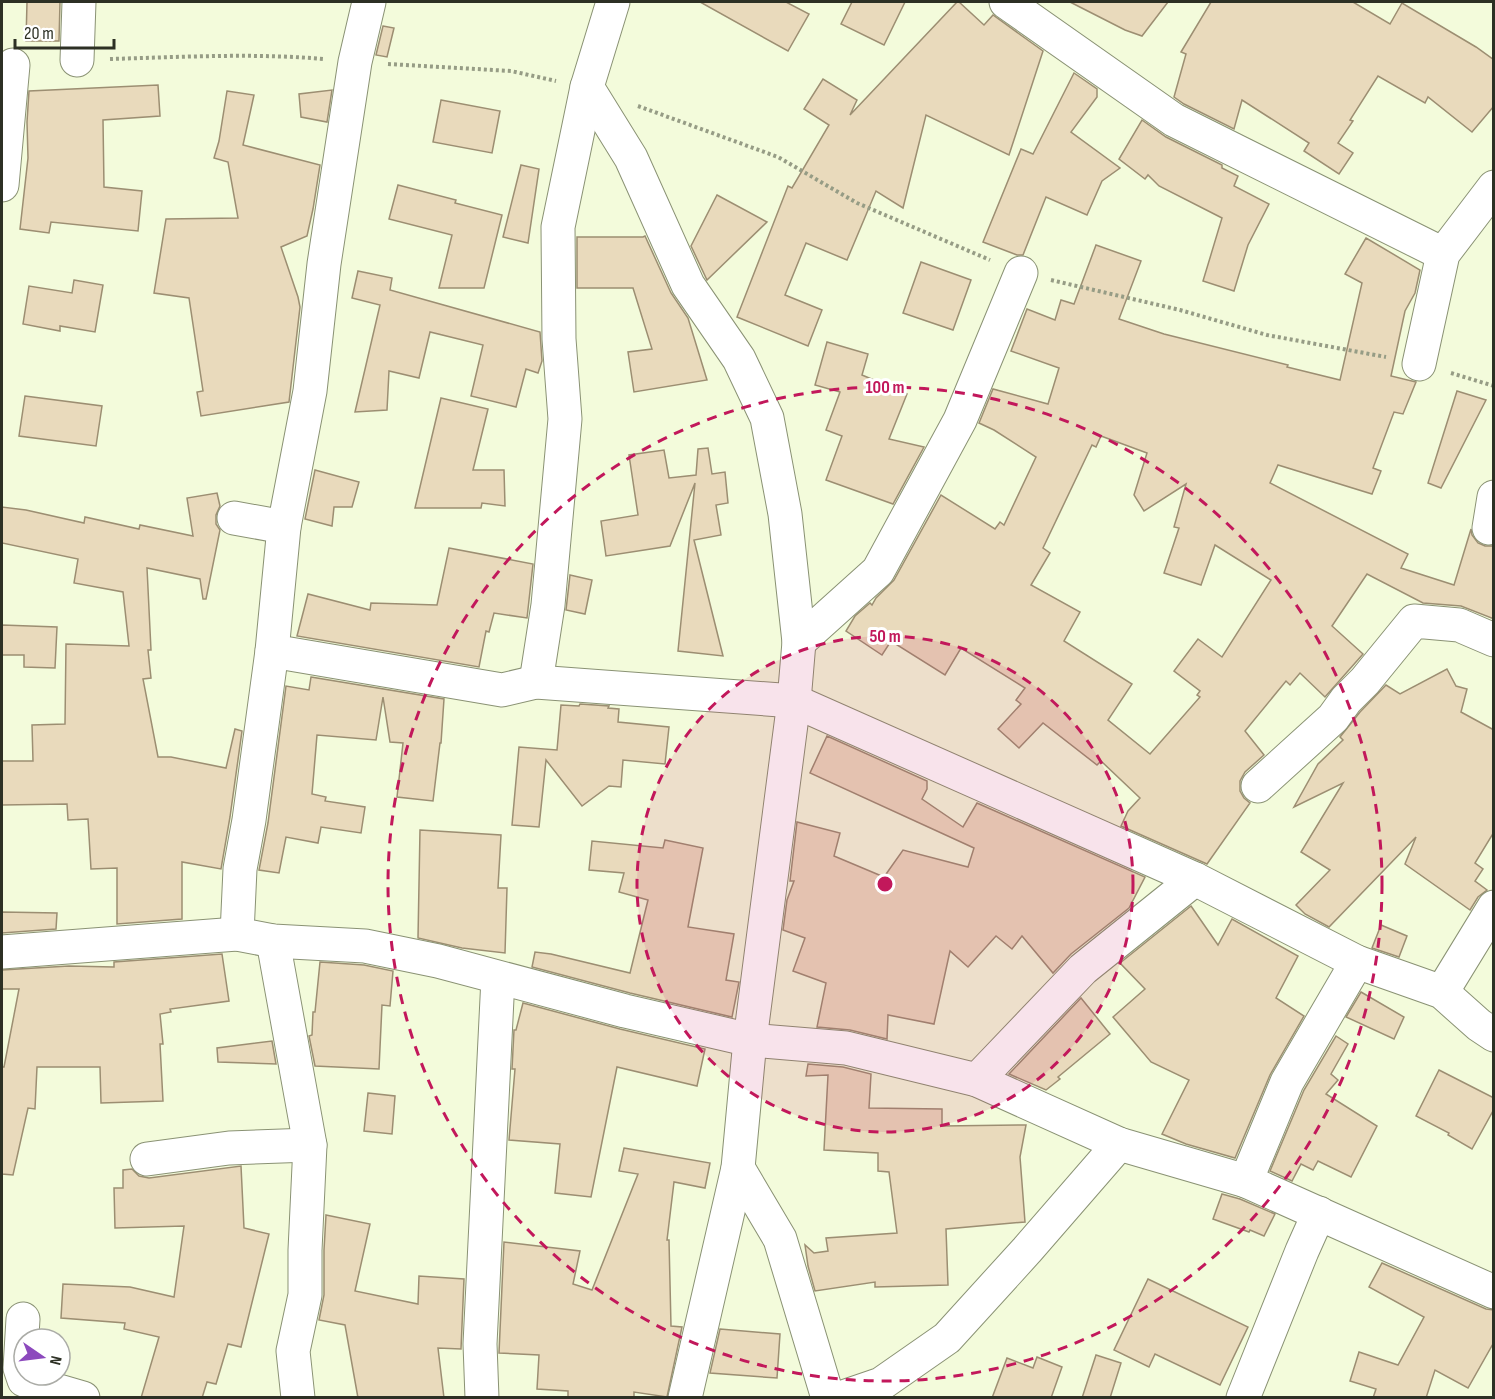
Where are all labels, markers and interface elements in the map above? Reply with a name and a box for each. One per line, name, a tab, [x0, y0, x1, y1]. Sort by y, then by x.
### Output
scale bar	[15, 12, 114, 50]
text: 20 m	[24, 23, 54, 44]
text: 100 m	[866, 377, 905, 398]
text: 50 m	[869, 626, 901, 647]
centre of rings	[875, 874, 895, 894]
north arrow	[12, 1327, 72, 1387]
text: N	[45, 1354, 65, 1367]

